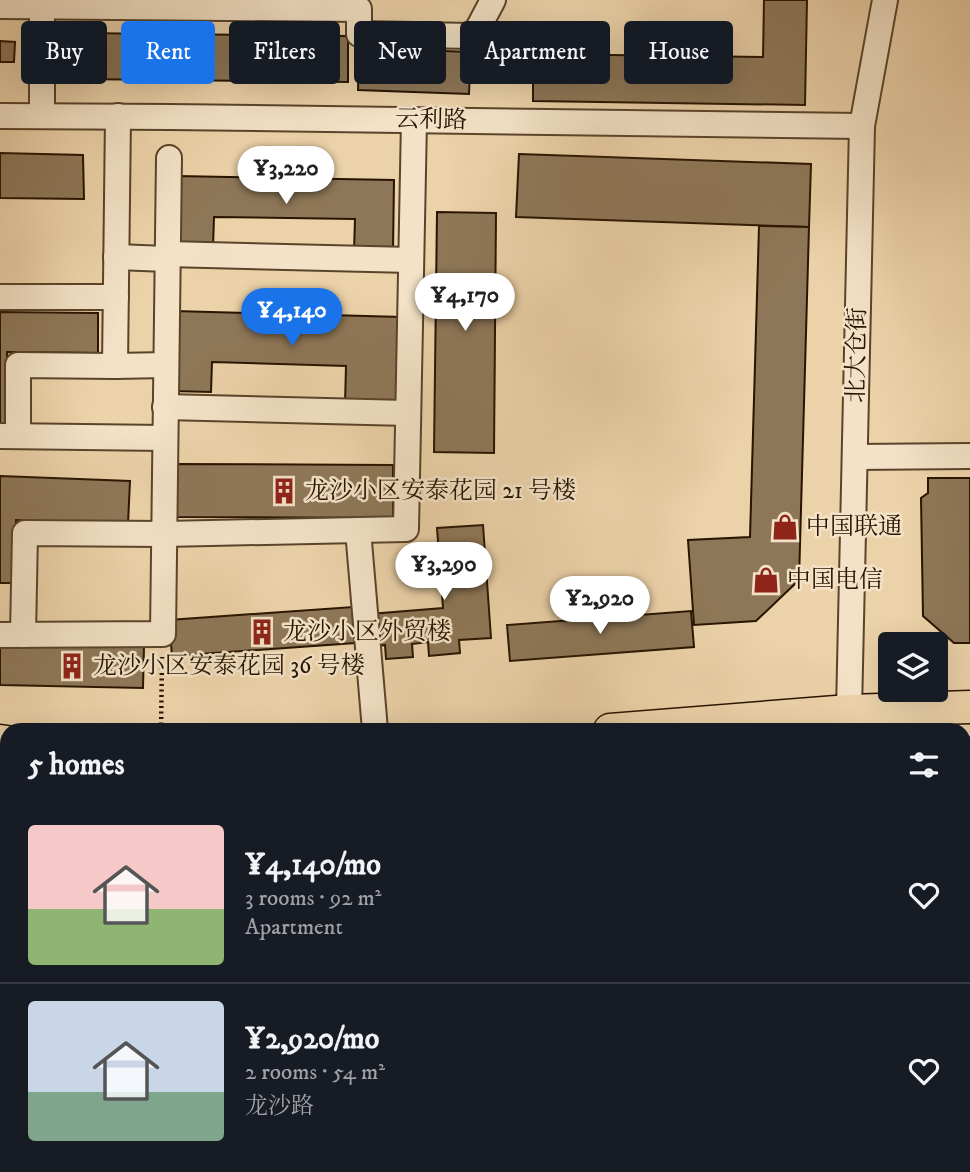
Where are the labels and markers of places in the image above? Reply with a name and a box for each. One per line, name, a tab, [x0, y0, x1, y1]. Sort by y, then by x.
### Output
pin: ¥3,220	[229, 146, 343, 206]
pin: ¥4,170	[408, 274, 522, 333]
pin: ¥4,140	[235, 288, 349, 348]
building icon: 龙沙小区安泰花园 21 号楼	[269, 476, 299, 506]
place label: 龙沙小区安泰花园 21 号楼	[305, 476, 576, 506]
shop icon: 中国联通	[770, 512, 800, 542]
place label: 中国联通	[806, 512, 902, 542]
pin: ¥3,290	[387, 542, 501, 602]
shop icon: 中国电信	[751, 565, 781, 595]
place label: 中国电信	[787, 565, 883, 595]
pin: ¥2,920	[543, 576, 657, 636]
building icon: 龙沙小区外贸楼	[247, 617, 277, 647]
place label: 龙沙小区外贸楼	[283, 617, 451, 647]
building icon: 龙沙小区安泰花园 36 号楼	[57, 651, 87, 681]
place label: 龙沙小区安泰花园 36 号楼	[93, 651, 365, 681]

